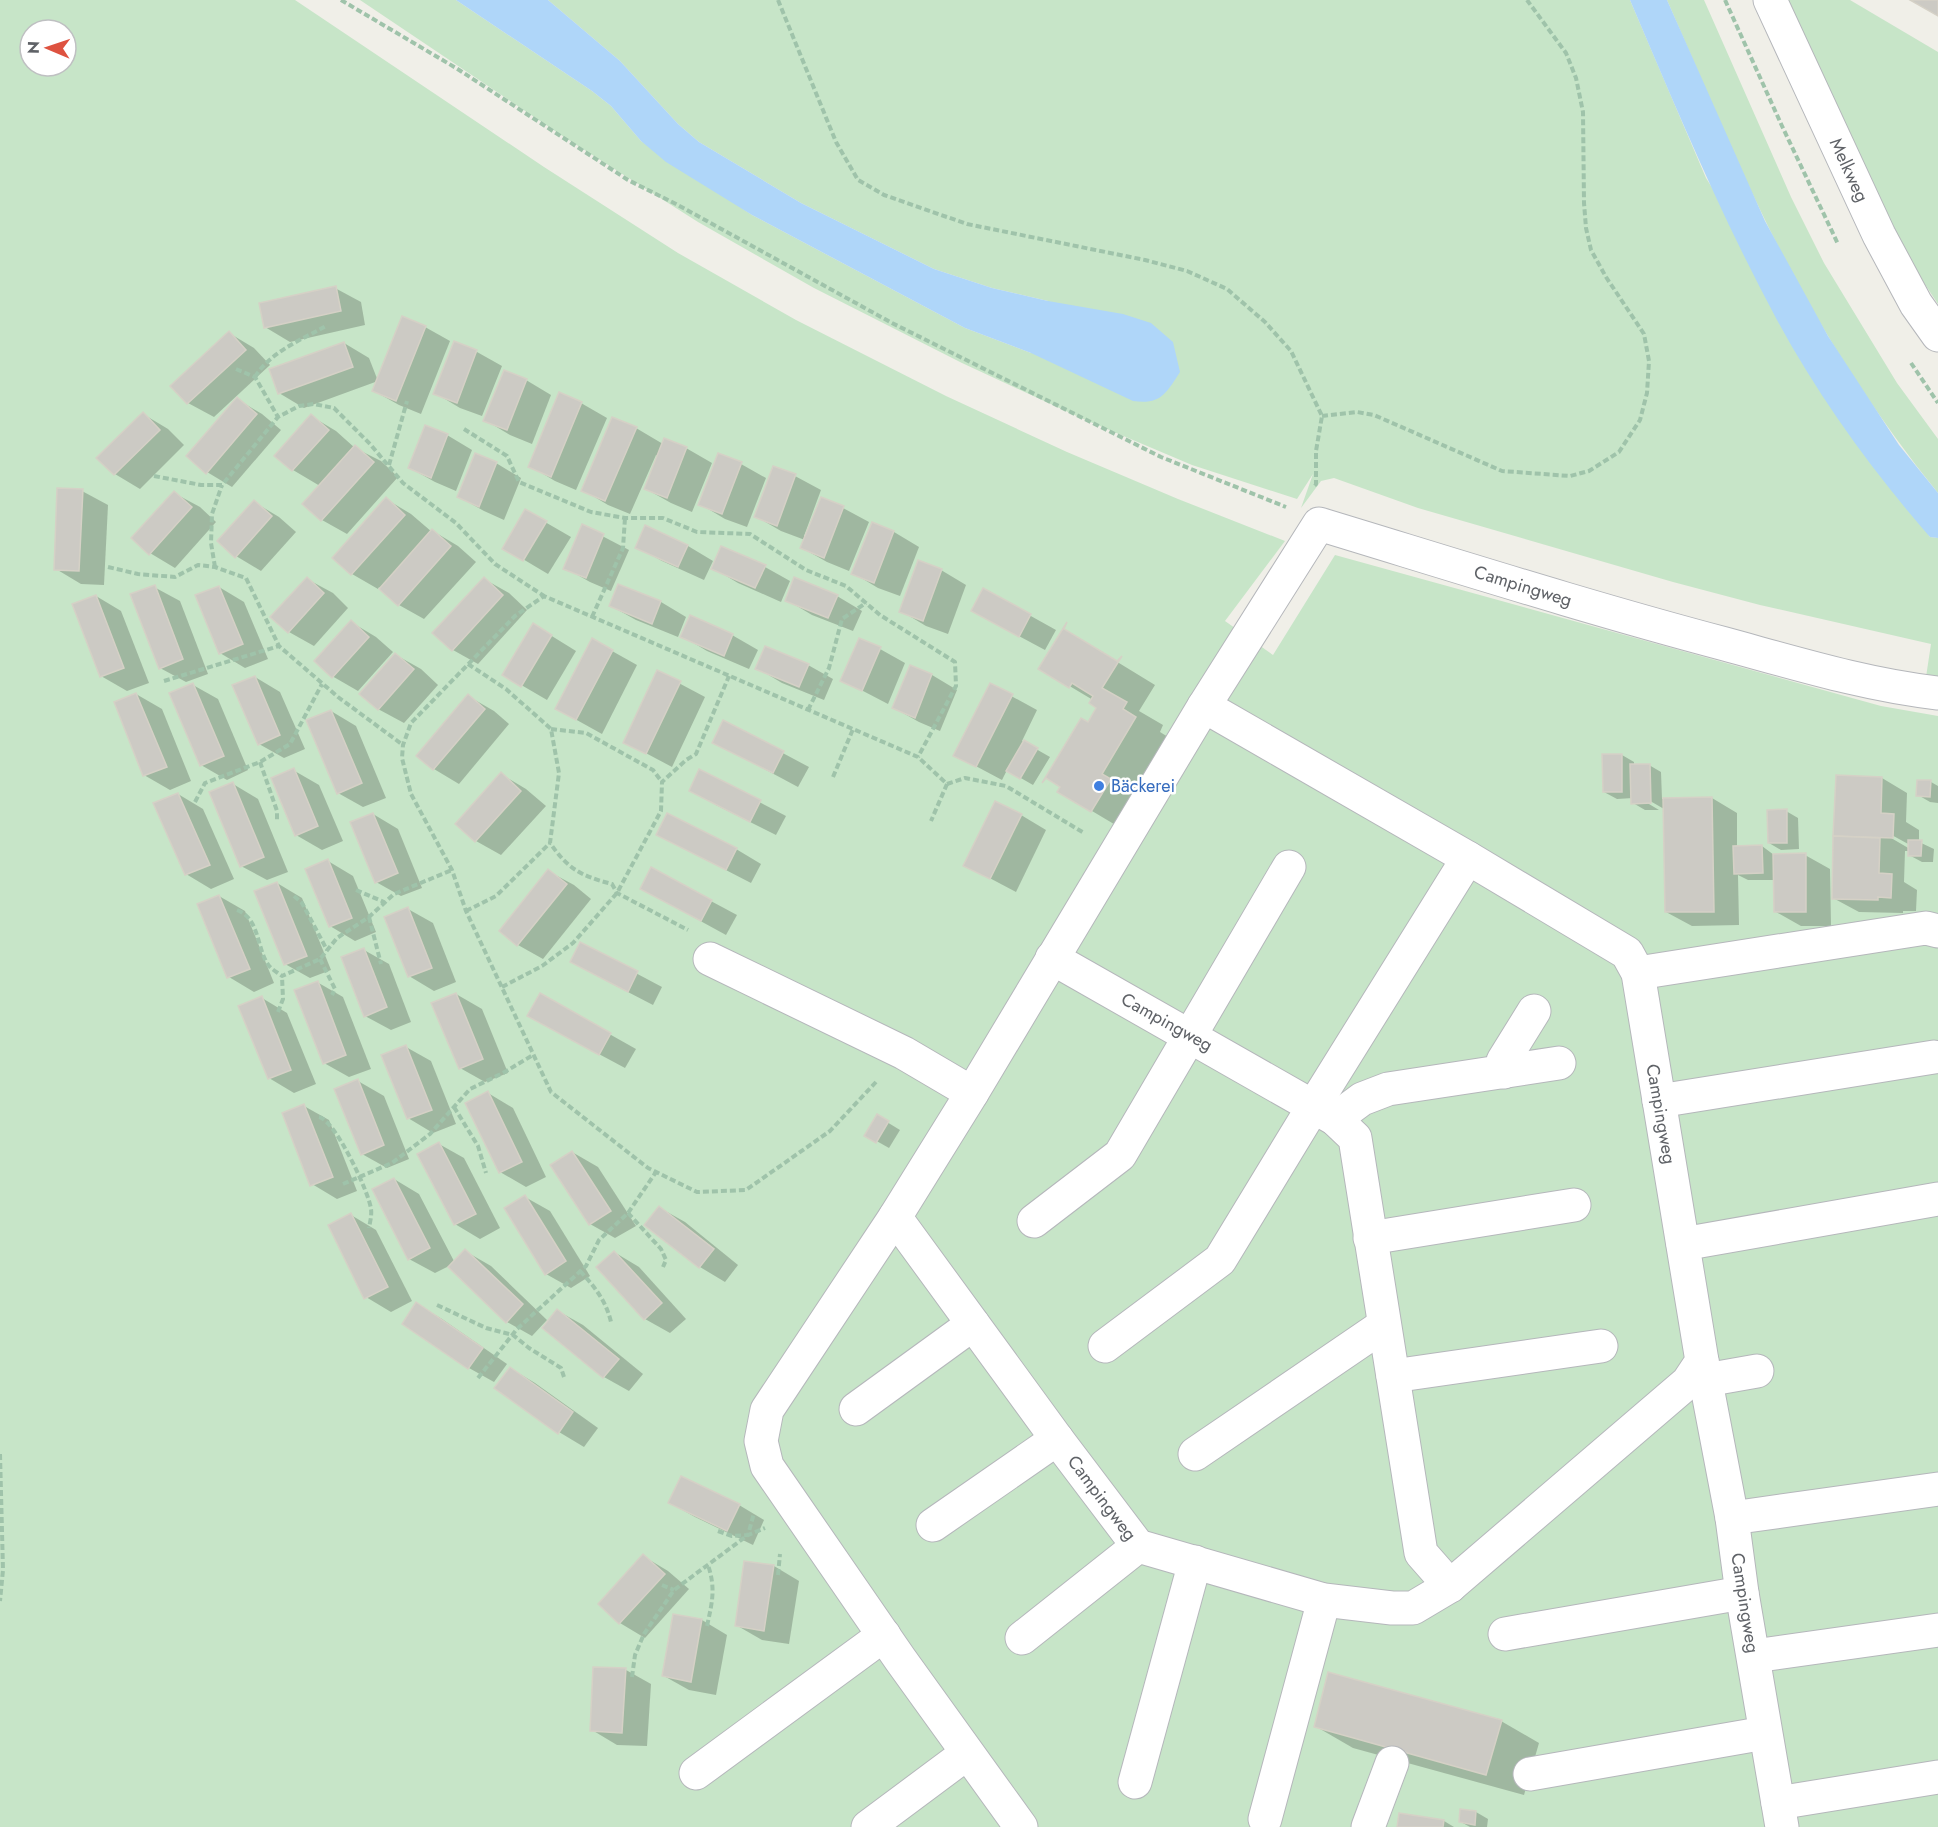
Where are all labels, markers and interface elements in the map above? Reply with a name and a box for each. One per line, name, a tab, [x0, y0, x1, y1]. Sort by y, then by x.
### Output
north arrow	[18, 18, 78, 78]
text: N	[22, 41, 45, 54]
street label: Melkweg	[1823, 134, 1875, 206]
street label: Campingweg	[1471, 559, 1575, 613]
place label: Bäckerei	[1111, 773, 1175, 799]
marker: Bäckerei	[1092, 779, 1106, 793]
street label: Campingweg	[1116, 986, 1218, 1058]
street label: Campingweg	[1639, 1062, 1683, 1166]
street label: Campingweg	[1061, 1450, 1143, 1546]
street label: Campingweg	[1724, 1551, 1766, 1655]

